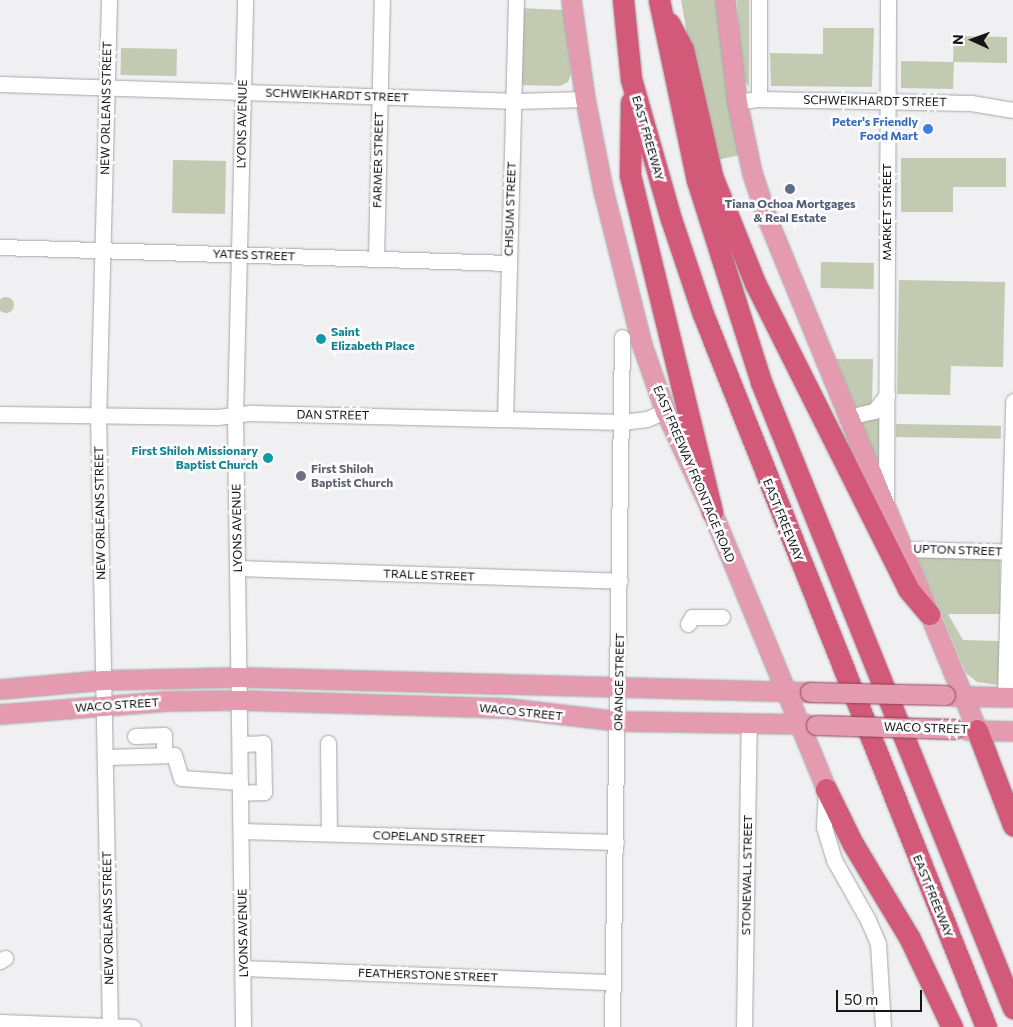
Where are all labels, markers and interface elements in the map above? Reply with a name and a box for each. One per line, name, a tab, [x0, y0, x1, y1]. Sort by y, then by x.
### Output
north arrow	[948, 15, 998, 65]
text: N	[949, 34, 966, 45]
street label: NEW ORLEANS STREET	[98, 41, 114, 175]
street label: LYONS AVENUE	[234, 79, 250, 169]
street label: SCHWEIKHARDT STREET	[265, 85, 409, 105]
street label: SCHWEIKHARDT STREET	[803, 93, 947, 109]
street label: EAST FREEWAY	[629, 94, 667, 182]
street label: FARMER STREET	[370, 112, 386, 208]
place label: Peter's Friendly Food Mart	[832, 115, 918, 143]
marker: Peter's Friendly Food Mart	[922, 123, 934, 135]
street label: CHISUM STREET	[501, 161, 519, 257]
street label: MARKET STREET	[880, 163, 894, 261]
marker: Tiana Ochoa Mortgages & Real Estate	[784, 183, 796, 195]
place label: Tiana Ochoa Mortgages & Real Estate	[724, 197, 856, 225]
street label: YATES STREET	[212, 246, 296, 264]
place label: Saint Elizabeth Place	[331, 325, 414, 353]
marker: Saint Elizabeth Place	[315, 333, 327, 345]
street label: EAST FREEWAY FRONTAGE ROAD	[650, 383, 738, 565]
street label: DAN STREET	[297, 407, 369, 423]
place label: First Shiloh Missionary Baptist Church	[132, 444, 258, 472]
street label: NEW ORLEANS STREET	[92, 446, 108, 580]
marker: First Shiloh Missionary Baptist Church	[262, 452, 274, 464]
place label: First Shiloh Baptist Church	[311, 462, 393, 490]
marker: First Shiloh Baptist Church	[295, 470, 307, 482]
street label: EAST FREEWAY	[760, 477, 806, 563]
street label: LYONS AVENUE	[229, 483, 245, 573]
street label: UPTON STREET	[913, 541, 1003, 559]
street label: TRALLE STREET	[383, 566, 475, 584]
street label: ORANGE STREET	[611, 633, 627, 731]
street label: WACO STREET	[75, 695, 159, 715]
street label: WACO STREET	[478, 700, 564, 724]
street label: WACO STREET	[884, 719, 968, 737]
street label: STONEWALL STREET	[739, 815, 755, 935]
street label: COPELAND STREET	[373, 828, 485, 846]
street label: NEW ORLEANS STREET	[100, 851, 116, 985]
street label: EAST FREEWAY	[910, 853, 956, 939]
street label: LYONS AVENUE	[235, 888, 251, 978]
street label: FEATHERSTONE STREET	[358, 965, 498, 985]
scale bar	[838, 980, 924, 1012]
text: 50 m	[844, 990, 878, 1008]

